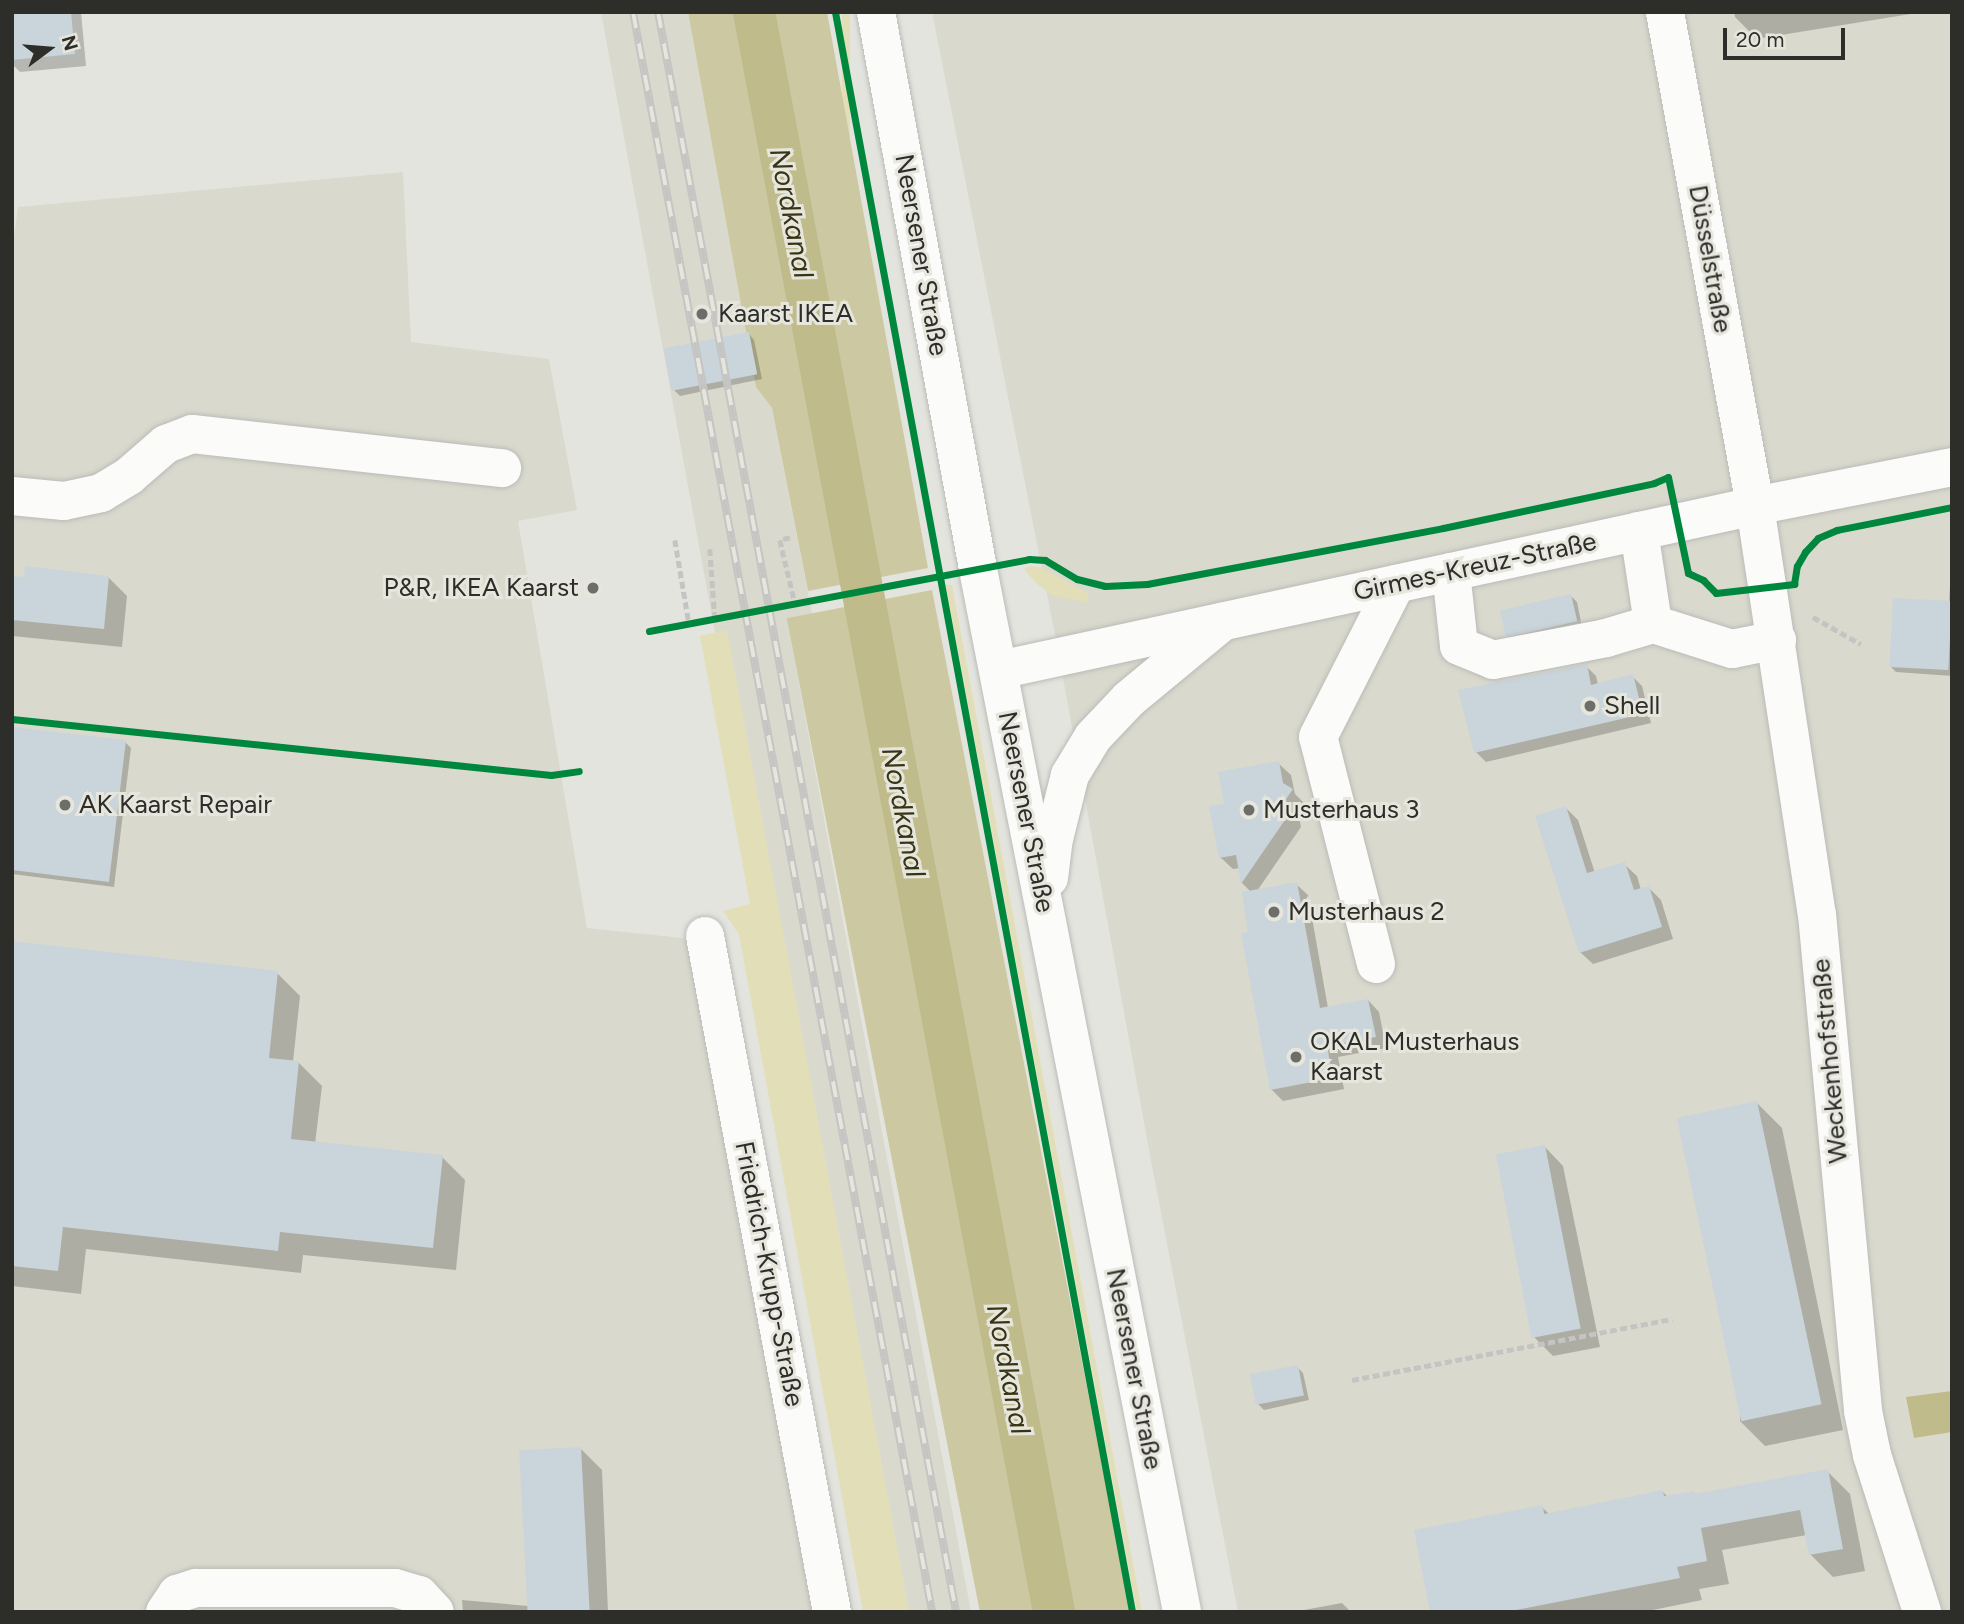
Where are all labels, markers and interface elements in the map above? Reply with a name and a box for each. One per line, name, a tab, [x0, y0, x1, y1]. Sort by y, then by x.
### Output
north arrow	[14, 14, 84, 84]
scale bar	[1726, 14, 1848, 58]
text: 20 m	[1736, 27, 1784, 52]
text: N	[57, 33, 83, 53]
water label: Nordkanal	[763, 145, 821, 281]
street label: Neersener Straße	[888, 152, 954, 358]
street label: Düsselstraße	[1682, 183, 1738, 335]
place label: Kaarst IKEA	[718, 298, 853, 330]
marker: Kaarst IKEA	[692, 304, 712, 324]
street label: Girmes-Kreuz-Straße	[1351, 526, 1599, 608]
place label: P&R, IKEA Kaarst	[383, 572, 579, 604]
marker: P&R, IKEA Kaarst	[585, 580, 601, 596]
place label: Shell	[1604, 690, 1660, 722]
marker: Shell	[1582, 698, 1598, 714]
street label: Neersener Straße	[991, 709, 1061, 915]
water label: Nordkanal	[875, 744, 933, 880]
place label: AK Kaarst Repair	[79, 789, 272, 821]
place label: Musterhaus 3	[1263, 794, 1419, 826]
marker: AK Kaarst Repair	[57, 797, 73, 813]
marker: Musterhaus 3	[1241, 802, 1257, 818]
place label: Musterhaus 2	[1288, 896, 1445, 928]
marker: Musterhaus 2	[1266, 904, 1282, 920]
street label: Weckenhofstraße	[1806, 957, 1854, 1165]
place label: OKAL Musterhaus Kaarst	[1310, 1026, 1519, 1088]
marker: OKAL Musterhaus Kaarst	[1288, 1049, 1304, 1065]
street label: Friedrich-Krupp-Straße	[728, 1139, 810, 1409]
street label: Neersener Straße	[1099, 1266, 1169, 1472]
water label: Nordkanal	[980, 1301, 1038, 1437]

